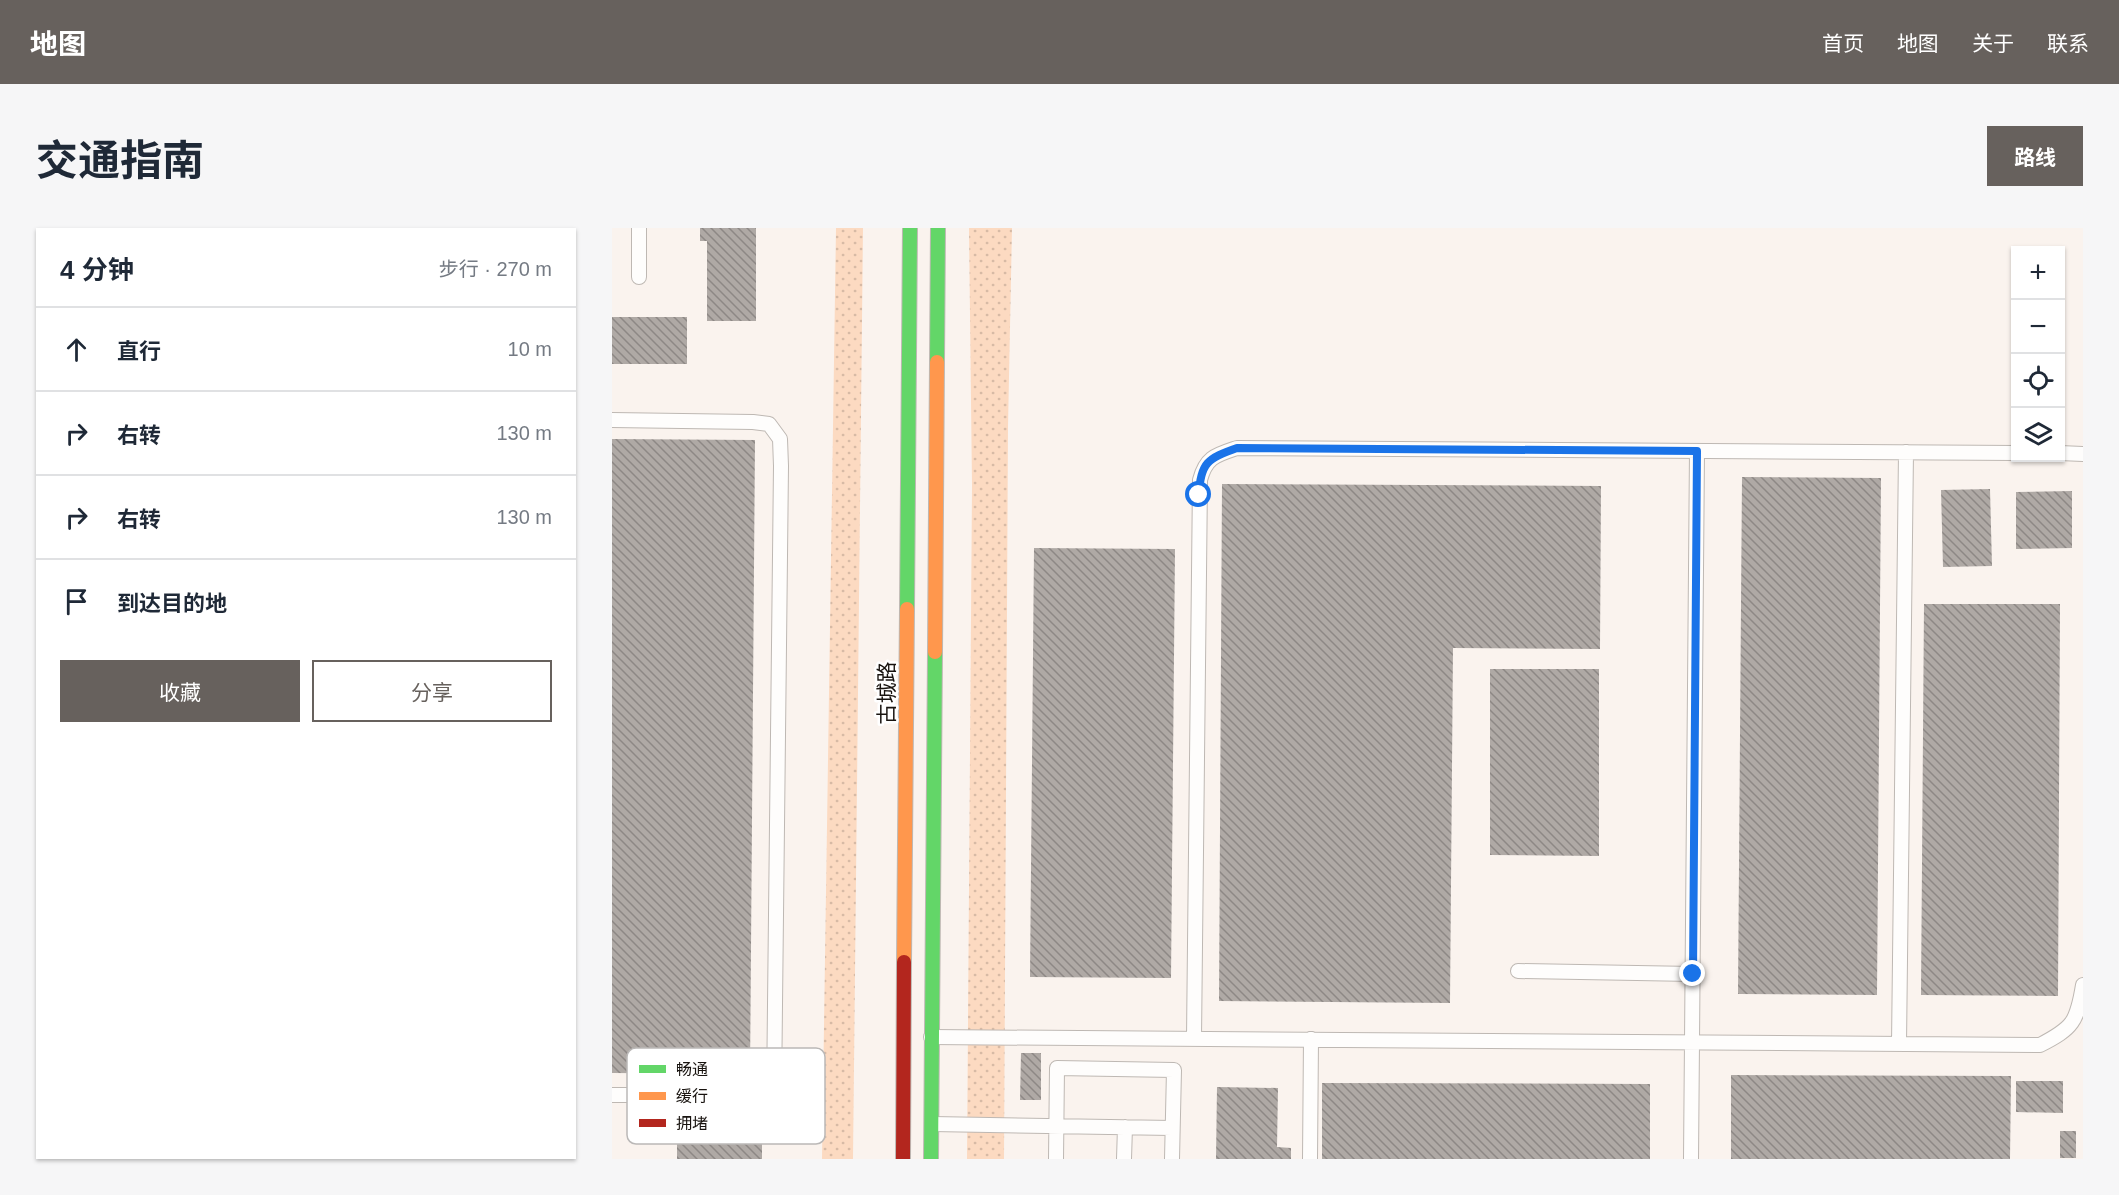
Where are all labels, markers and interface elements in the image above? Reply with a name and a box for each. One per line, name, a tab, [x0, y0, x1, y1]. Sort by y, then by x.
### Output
text: 地图	[30, 29, 86, 60]
text: 首页	[1822, 32, 1864, 55]
text: 地图	[1897, 32, 1939, 55]
text: 关于	[1972, 32, 2014, 55]
text: 联系	[2047, 32, 2089, 55]
button: 路线	[1987, 126, 2083, 186]
text: 交通指南	[36, 137, 204, 184]
map controls	[2011, 246, 2065, 462]
button: +	[2011, 246, 2065, 300]
text: 4 分钟	[60, 255, 134, 285]
text: 步行 · 270 m	[439, 258, 552, 280]
button: −	[2011, 300, 2065, 354]
icon: ahead	[60, 333, 93, 366]
text: 10 m	[508, 338, 552, 360]
text: 直行	[117, 339, 161, 364]
button: locate	[2011, 354, 2065, 408]
button: layers	[2011, 408, 2065, 462]
icon: right	[60, 417, 93, 450]
text: 130 m	[496, 422, 552, 444]
text: 右转	[117, 423, 161, 448]
route start	[1185, 481, 1211, 507]
icon: right	[60, 501, 93, 534]
text: 130 m	[496, 506, 552, 528]
text: 右转	[117, 507, 161, 532]
icon: arrive	[60, 585, 93, 618]
text: 到达目的地	[117, 591, 227, 616]
button: 收藏	[60, 660, 300, 722]
button: 分享	[312, 660, 552, 722]
street label: 古城路	[875, 662, 898, 725]
route end	[1679, 960, 1705, 986]
legend	[627, 1048, 825, 1144]
text: 畅通	[676, 1061, 708, 1078]
text: 缓行	[676, 1088, 708, 1105]
text: 拥堵	[676, 1115, 708, 1132]

